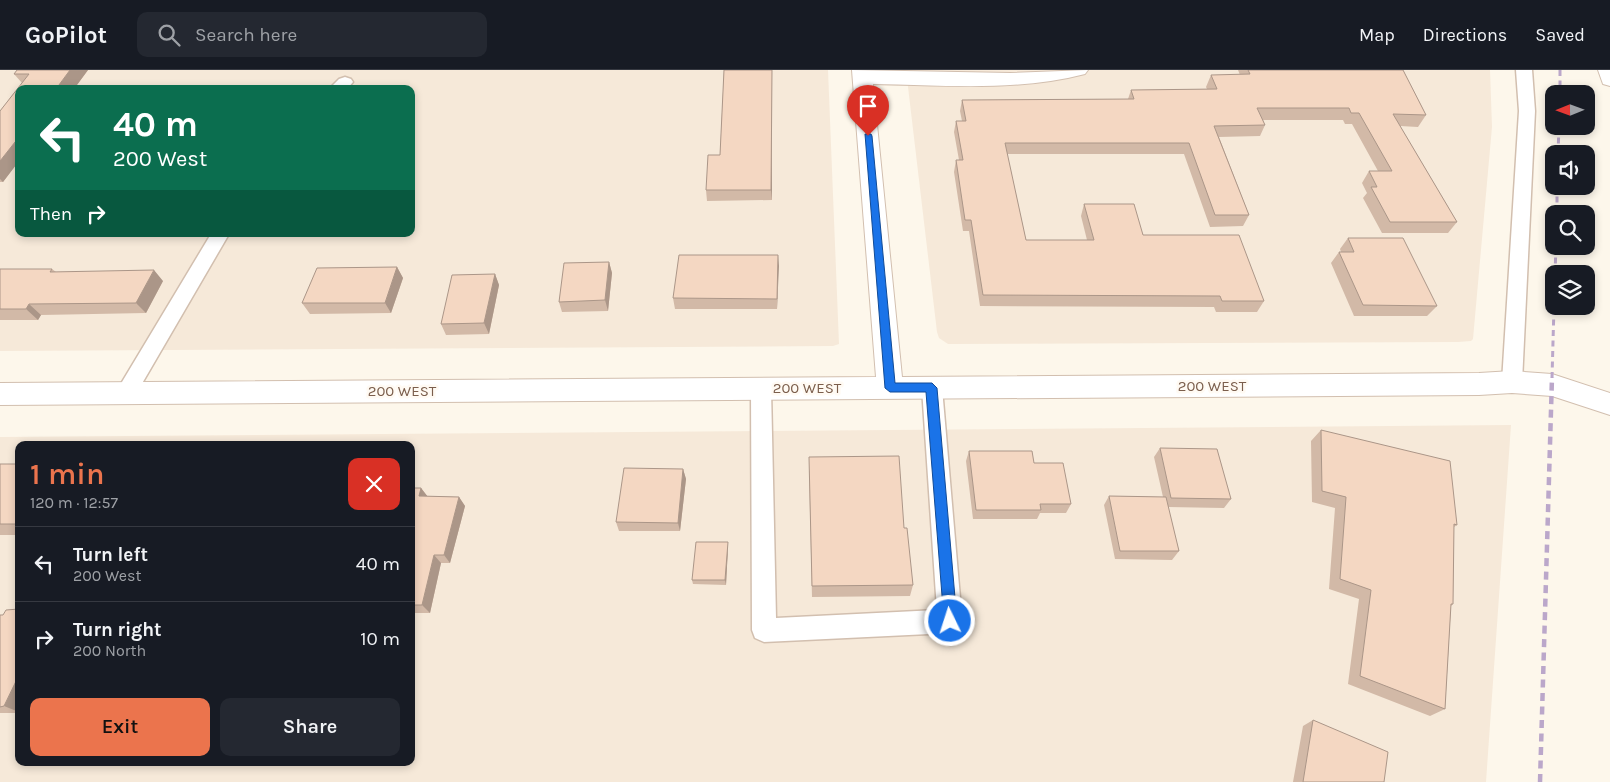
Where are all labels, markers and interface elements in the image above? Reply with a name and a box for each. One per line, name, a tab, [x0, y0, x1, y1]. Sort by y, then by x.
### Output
search box	[137, 12, 487, 57]
text: GoPilot	[25, 21, 107, 49]
icon: search	[155, 21, 183, 49]
text: Search here	[195, 24, 297, 46]
text: Map	[1359, 24, 1395, 46]
text: Directions	[1423, 24, 1507, 46]
text: Saved	[1535, 24, 1585, 46]
pin	[847, 85, 889, 136]
north arrow	[1545, 85, 1595, 135]
map controls	[1545, 85, 1595, 315]
icon: arrive	[854, 92, 882, 120]
text: 40 m	[113, 104, 198, 145]
icon: left	[30, 105, 95, 170]
button: sound	[1545, 145, 1595, 195]
text: 200 West	[113, 146, 207, 172]
icon: right	[82, 200, 110, 228]
text: Then	[30, 203, 72, 225]
button: search	[1545, 205, 1595, 255]
button: layers	[1545, 265, 1595, 315]
street label: 200 WEST	[1178, 377, 1247, 395]
street label: 200 WEST	[773, 379, 842, 397]
street label: 200 WEST	[368, 382, 437, 400]
text: 1 min	[30, 456, 104, 492]
button: close	[348, 458, 400, 510]
text: 120 m · 12:57	[30, 493, 118, 512]
text: Turn left	[73, 544, 148, 566]
icon: left	[30, 550, 58, 578]
text: 40 m	[356, 553, 400, 575]
text: 200 West	[73, 566, 142, 585]
position arrow	[923, 594, 975, 646]
text: Turn right	[73, 619, 162, 641]
icon: right	[30, 625, 58, 653]
text: 10 m	[360, 628, 400, 650]
text: 200 North	[73, 641, 146, 660]
button: Exit	[30, 698, 210, 756]
button: Share	[220, 698, 400, 756]

